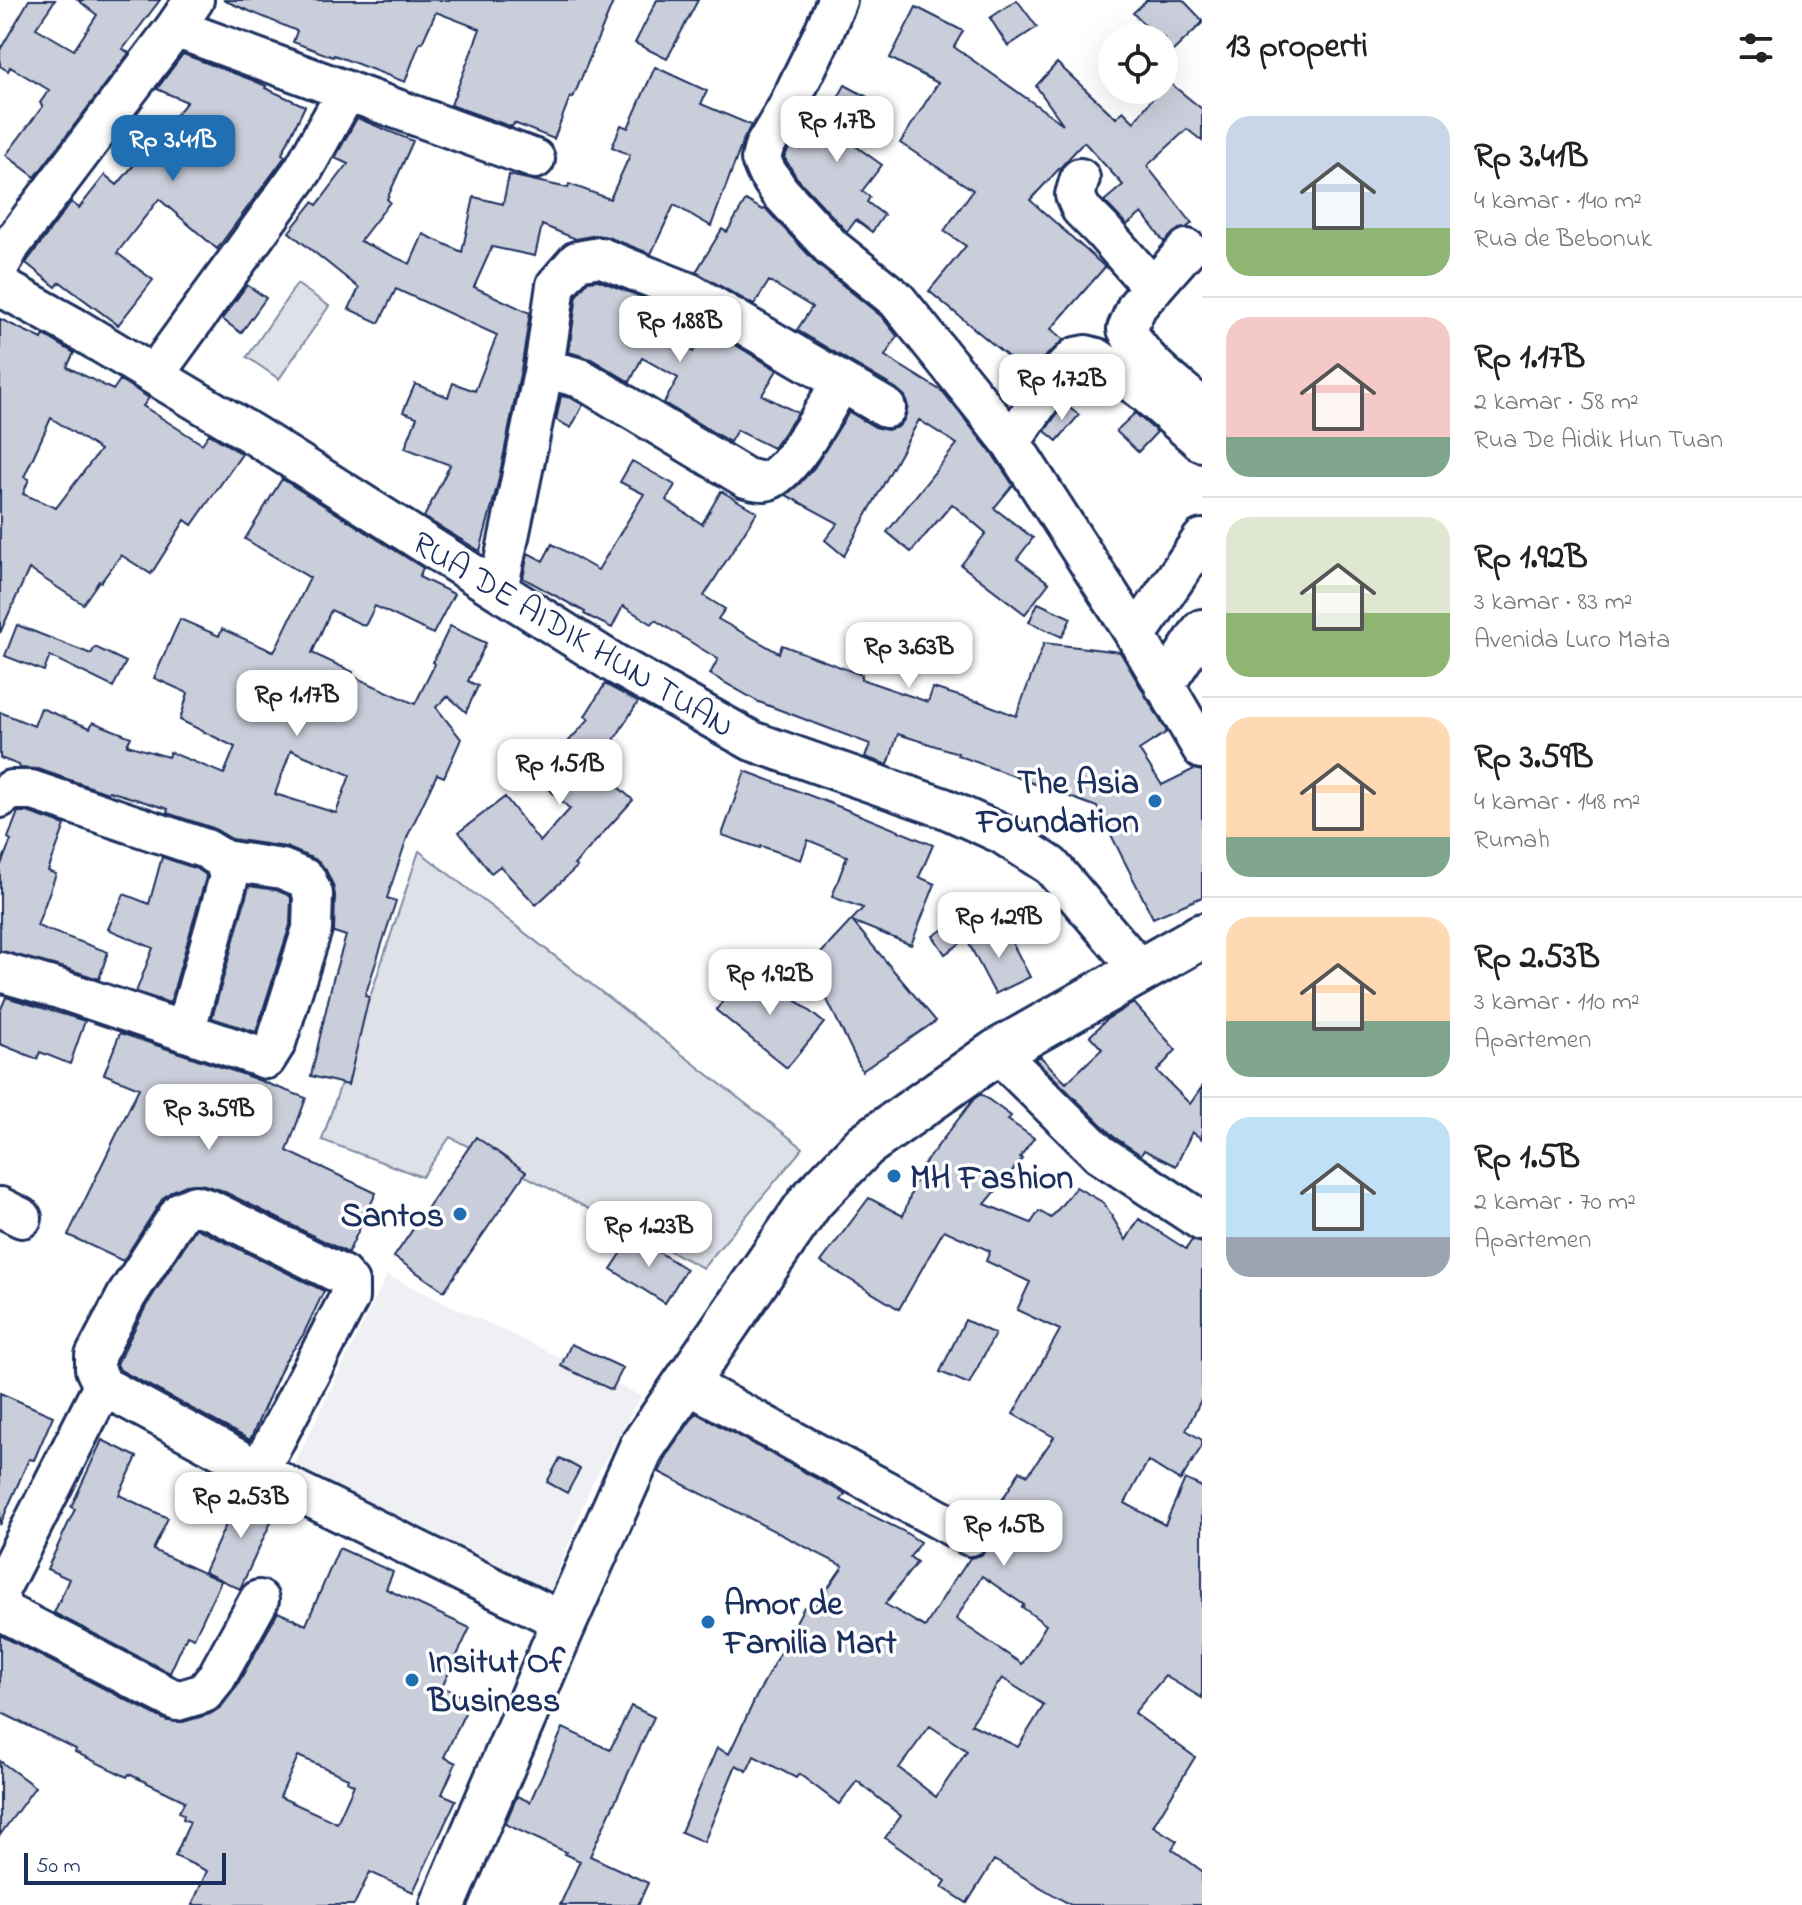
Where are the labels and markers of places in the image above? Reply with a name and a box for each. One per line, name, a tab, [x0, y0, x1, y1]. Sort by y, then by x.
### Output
pin: Rp 1.7B	[763, 96, 911, 164]
pin: Rp 3.41B	[90, 115, 256, 183]
pin: Rp 1.88B	[597, 296, 763, 364]
pin: Rp 1.72B	[979, 354, 1145, 422]
pin: Rp 3.63B	[826, 622, 992, 690]
pin: Rp 1.17B	[214, 670, 380, 738]
pin: Rp 1.51B	[477, 739, 643, 807]
place label: The Asia Foundation	[975, 760, 1139, 849]
marker: The Asia Foundation	[1146, 792, 1164, 810]
pin: Rp 1.29B	[916, 892, 1082, 960]
pin: Rp 1.92B	[687, 949, 853, 1017]
pin: Rp 3.59B	[126, 1084, 292, 1152]
place label: MH Fashion	[910, 1155, 1073, 1205]
marker: MH Fashion	[885, 1167, 903, 1185]
place label: Santos	[341, 1193, 444, 1243]
pin: Rp 1.23B	[566, 1201, 732, 1269]
marker: Santos	[451, 1205, 469, 1223]
pin: Rp 2.53B	[158, 1472, 324, 1540]
pin: Rp 1.5B	[930, 1500, 1078, 1568]
place label: Amor de Familia Mart	[722, 1581, 897, 1670]
marker: Amor de Familia Mart	[699, 1613, 717, 1631]
place label: Insitut Of Business	[426, 1639, 566, 1728]
marker: Insitut Of Business	[403, 1671, 421, 1689]

